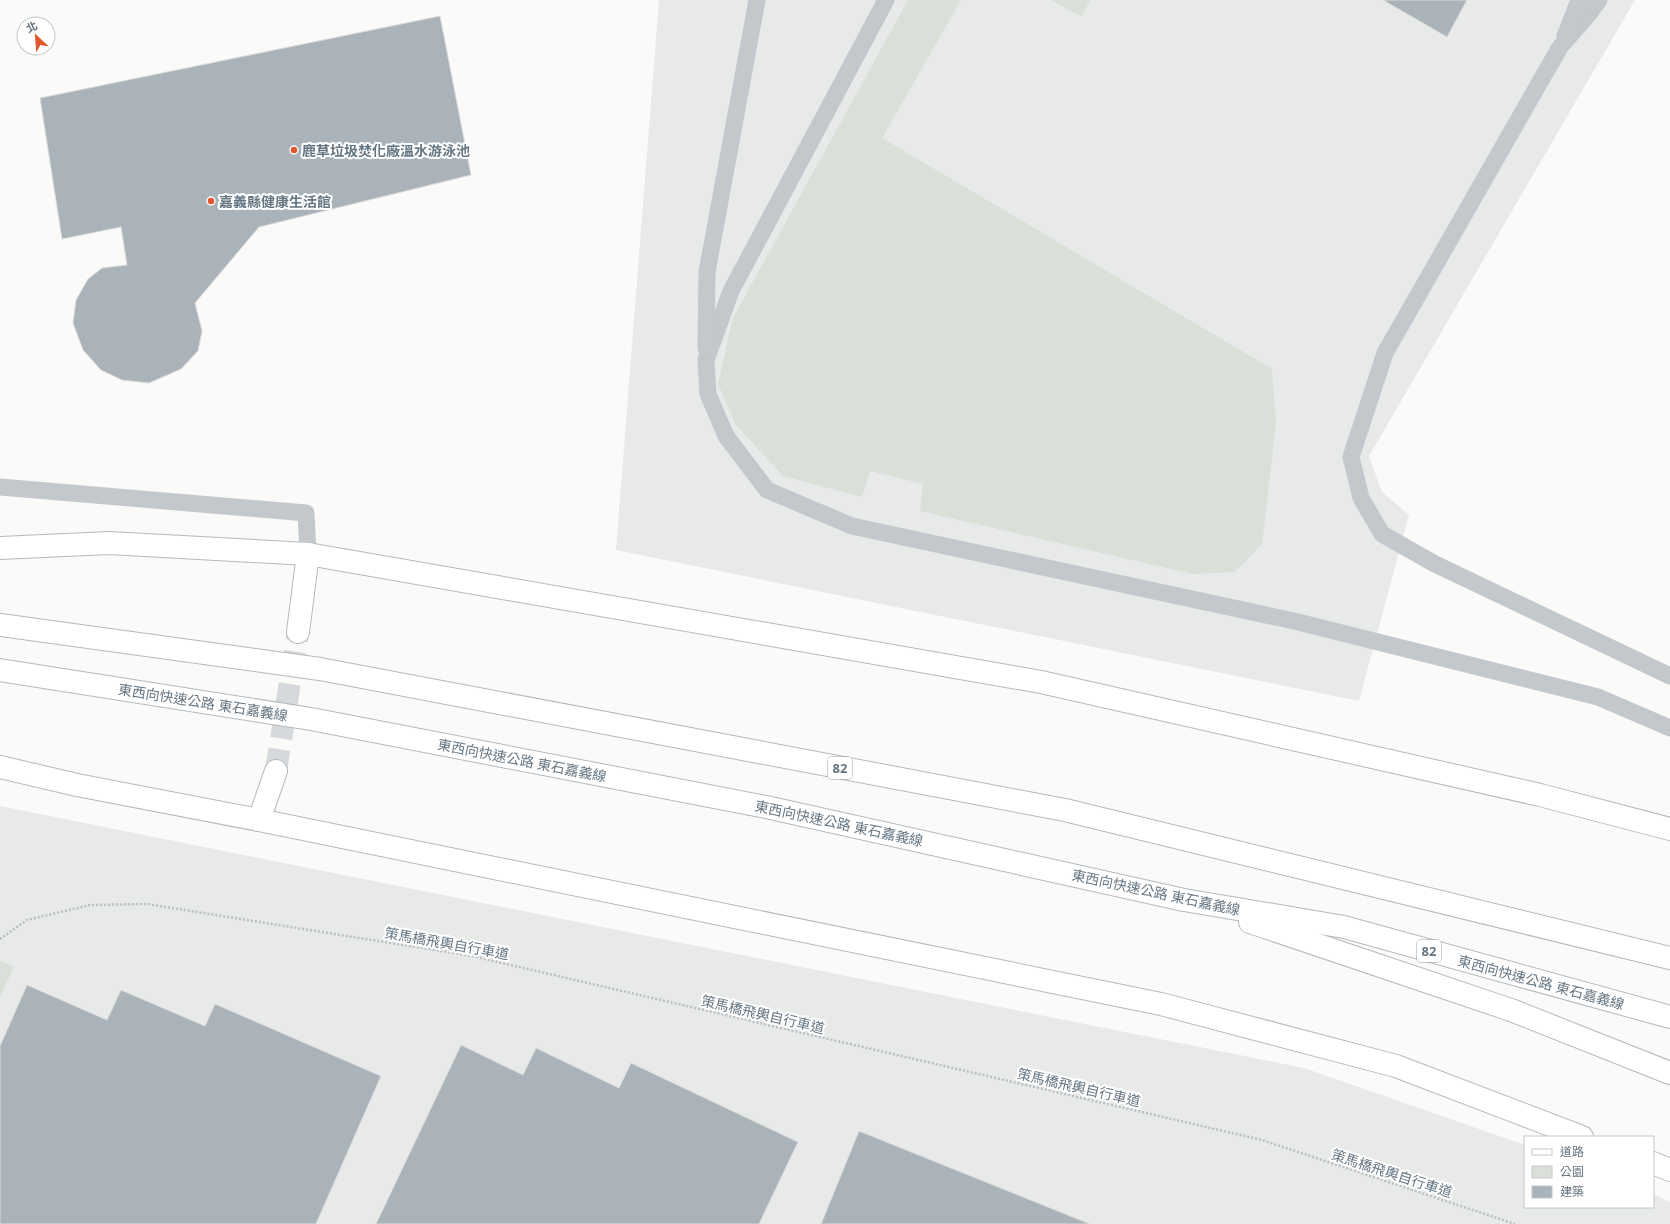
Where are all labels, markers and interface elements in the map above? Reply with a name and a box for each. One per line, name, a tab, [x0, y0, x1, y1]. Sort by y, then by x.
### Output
north arrow	[16, 16, 56, 56]
text: 北	[23, 17, 40, 36]
place label: 鹿草垃圾焚化廠溫水游泳池	[302, 141, 470, 160]
marker: 鹿草垃圾焚化廠溫水游泳池	[289, 145, 299, 155]
place label: 嘉義縣健康生活館	[219, 192, 331, 211]
marker: 嘉義縣健康生活館	[206, 196, 216, 206]
street label: 東西向快速公路 東石嘉義線	[117, 679, 289, 725]
street label: 東西向快速公路 東石嘉義線	[436, 734, 608, 786]
road number: 82	[828, 757, 852, 779]
street label: 東西向快速公路 東石嘉義線	[753, 796, 925, 850]
street label: 東西向快速公路 東石嘉義線	[1070, 865, 1242, 919]
street label: 策馬橋飛輿自行車道	[383, 923, 511, 963]
road number: 82	[1417, 940, 1441, 962]
street label: 東西向快速公路 東石嘉義線	[1456, 951, 1626, 1013]
street label: 策馬橋飛輿自行車道	[699, 991, 827, 1037]
street label: 策馬橋飛輿自行車道	[1015, 1064, 1143, 1110]
legend	[1524, 1136, 1654, 1208]
text: 道路	[1560, 1143, 1584, 1160]
street label: 策馬橋飛輿自行車道	[1329, 1144, 1455, 1202]
text: 公園	[1560, 1163, 1584, 1180]
text: 建築	[1560, 1183, 1584, 1200]

